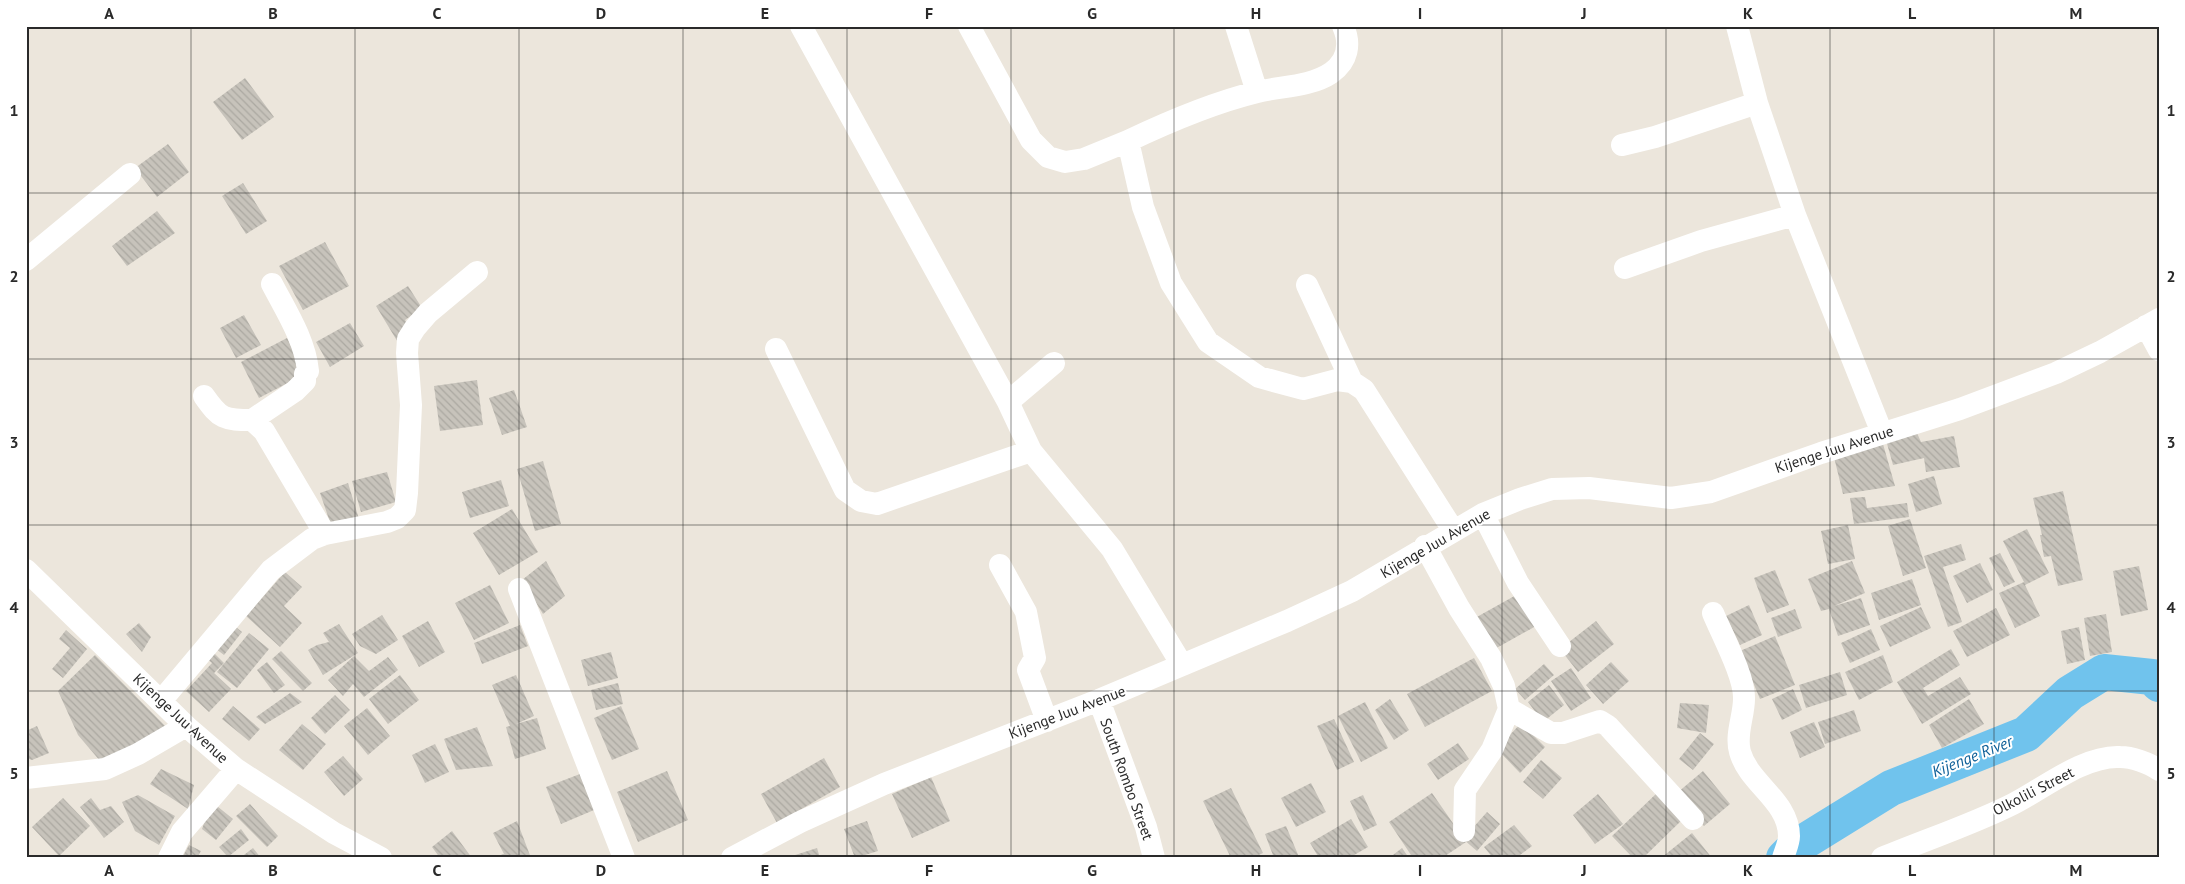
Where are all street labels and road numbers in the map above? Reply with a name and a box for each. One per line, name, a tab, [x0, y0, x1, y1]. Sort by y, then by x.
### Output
street label: Kijenge Juu Avenue	[1772, 421, 1896, 477]
street label: Kijenge Juu Avenue	[1377, 504, 1493, 582]
street label: Kijenge Juu Avenue	[129, 669, 233, 767]
street label: Kijenge Juu Avenue	[1006, 681, 1128, 743]
street label: South Rombo Street	[1096, 715, 1158, 843]
street label: Olkolili Street	[1989, 762, 2077, 820]

